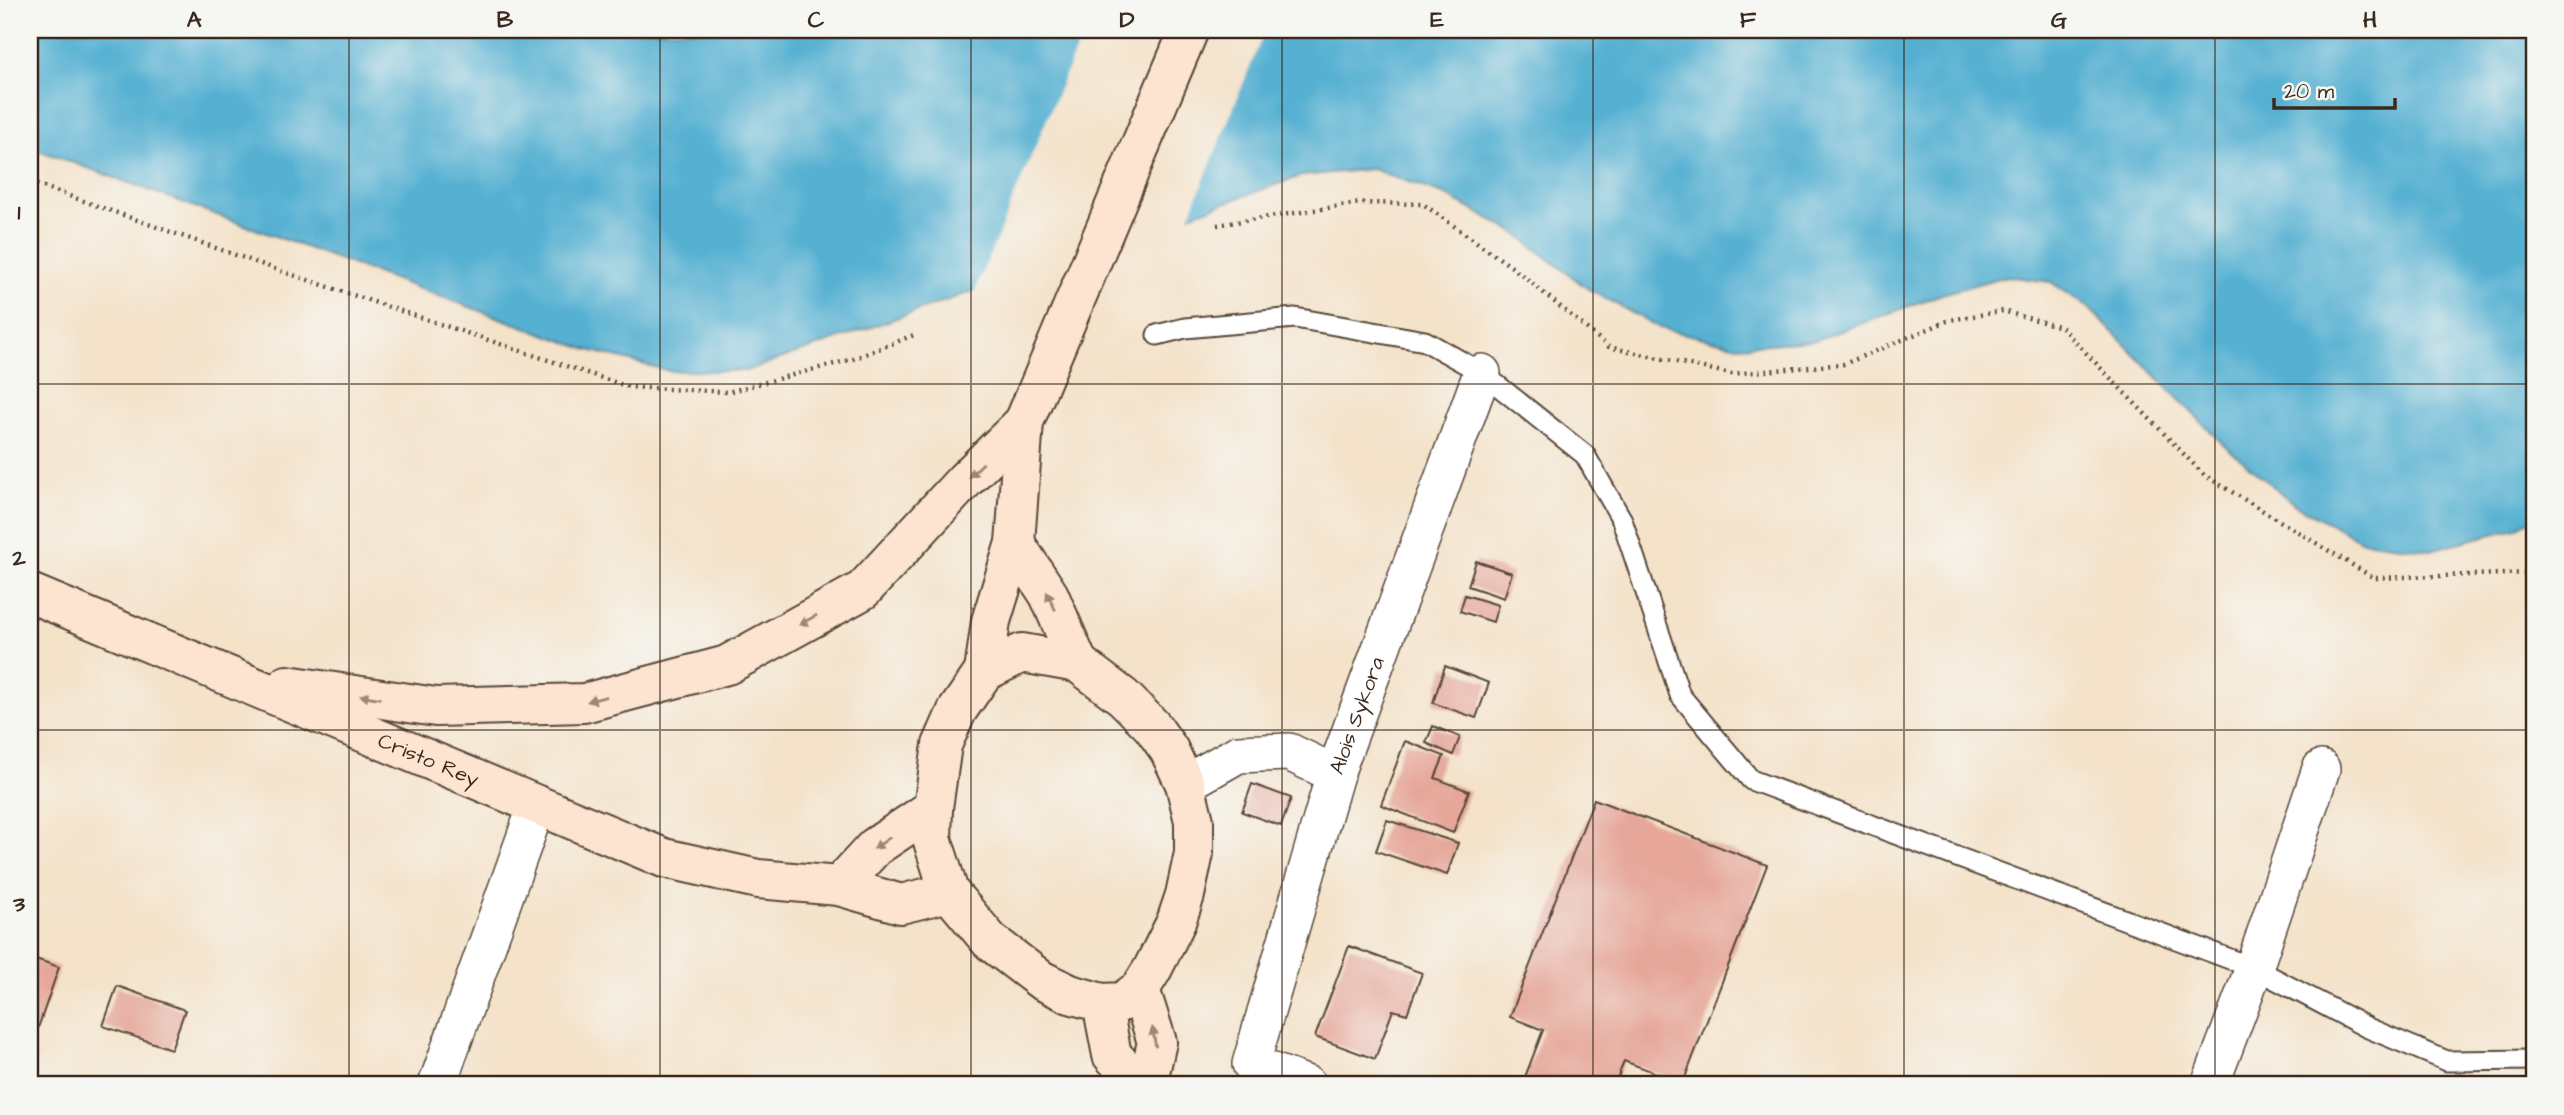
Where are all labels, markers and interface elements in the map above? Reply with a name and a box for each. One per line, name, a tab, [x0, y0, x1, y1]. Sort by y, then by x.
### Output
text: A	[187, 4, 202, 36]
text: B	[497, 4, 514, 36]
text: C	[808, 4, 825, 36]
text: D	[1120, 4, 1135, 36]
text: E	[1430, 4, 1444, 36]
text: F	[1740, 4, 1757, 36]
text: G	[2051, 4, 2067, 36]
text: H	[2363, 4, 2377, 36]
scale bar	[2274, 66, 2394, 110]
text: 20 m	[2284, 77, 2335, 106]
text: 1	[18, 196, 21, 228]
one-way arrow	[967, 461, 984, 478]
text: 2	[11, 542, 26, 574]
one-way arrow	[1045, 591, 1057, 611]
one-way arrow	[798, 614, 818, 626]
street label: Alois Sykora	[1322, 653, 1392, 778]
one-way arrow	[359, 691, 381, 702]
one-way arrow	[585, 694, 607, 705]
street label: Cristo Rey	[374, 726, 484, 796]
one-way arrow	[873, 836, 891, 850]
text: 3	[12, 888, 25, 920]
one-way arrow	[1148, 1025, 1159, 1047]

